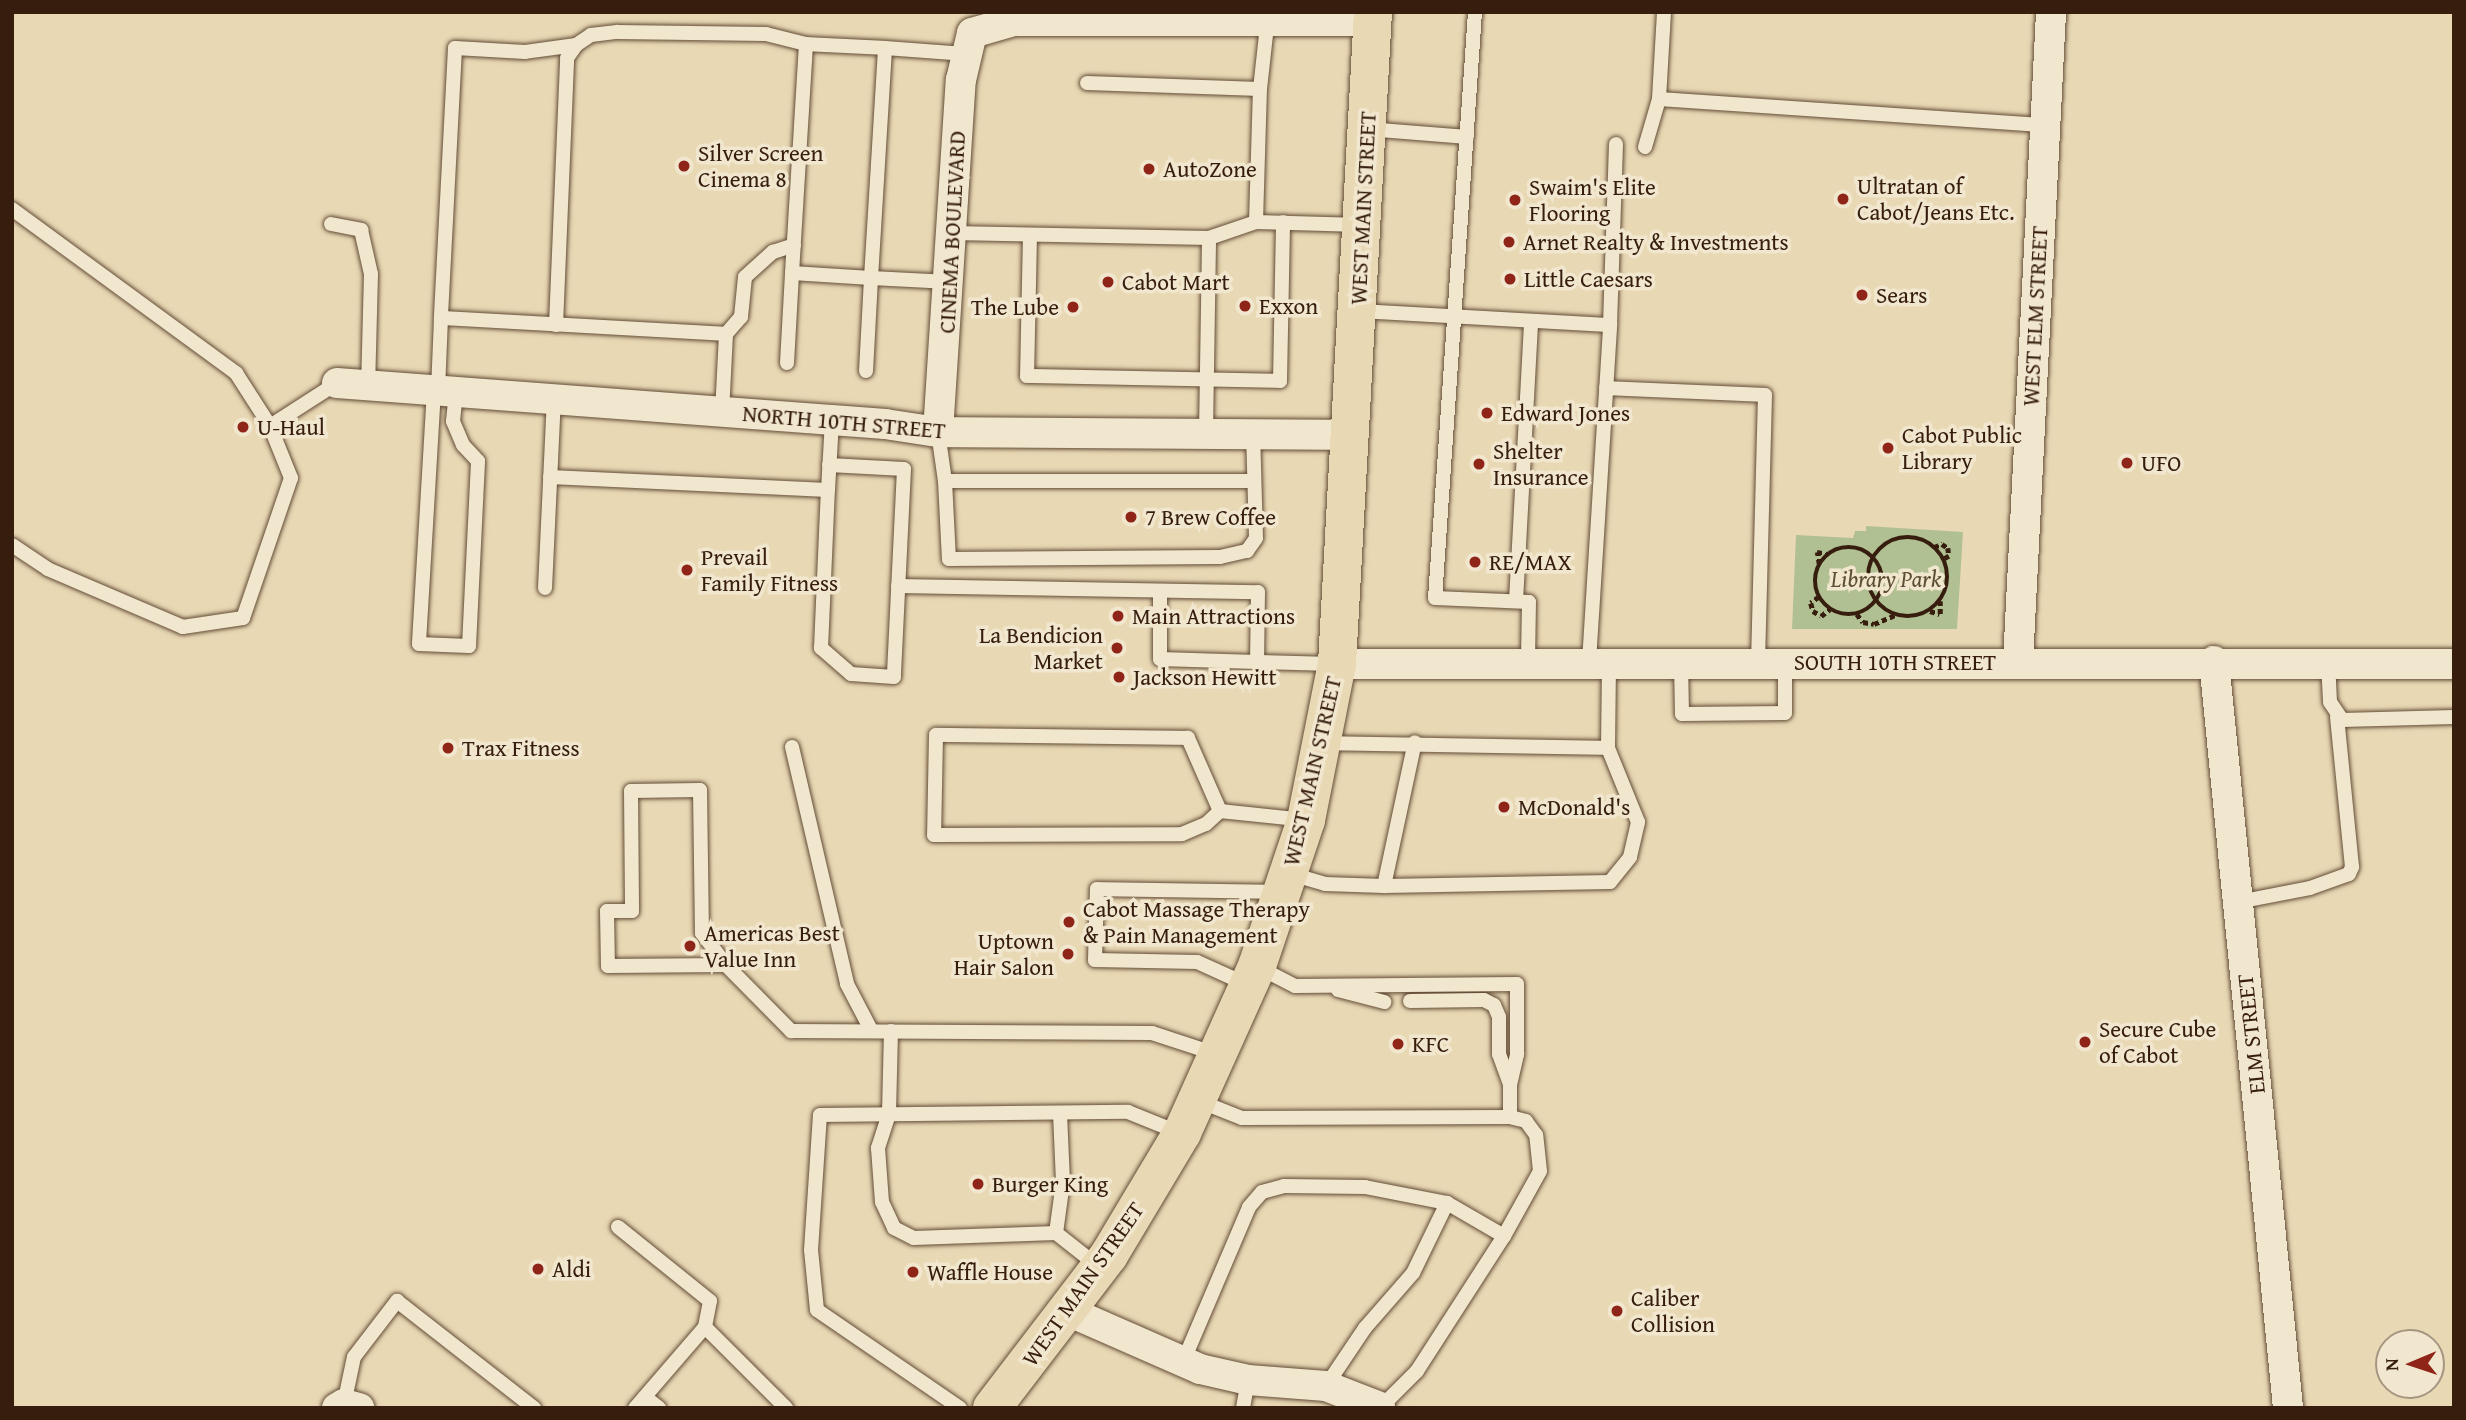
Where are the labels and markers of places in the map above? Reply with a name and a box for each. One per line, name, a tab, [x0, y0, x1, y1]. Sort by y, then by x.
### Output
place label: Silver Screen Cinema 8	[698, 139, 823, 193]
place label: AutoZone	[1163, 155, 1257, 183]
marker: Silver Screen Cinema 8	[676, 158, 692, 174]
marker: AutoZone	[1141, 161, 1157, 177]
place label: Ultratan of Cabot/Jeans Etc.	[1857, 172, 2015, 226]
place label: Swaim's Elite Flooring	[1529, 173, 1656, 227]
marker: Ultratan of Cabot/Jeans Etc.	[1835, 191, 1851, 207]
marker: Swaim's Elite Flooring	[1507, 192, 1523, 208]
place label: Arnet Realty & Investments	[1523, 228, 1789, 256]
marker: Arnet Realty & Investments	[1501, 234, 1517, 250]
place label: Little Caesars	[1524, 265, 1653, 293]
place label: Cabot Mart	[1122, 268, 1230, 296]
marker: Little Caesars	[1502, 271, 1518, 287]
marker: Cabot Mart	[1100, 274, 1116, 290]
place label: Sears	[1876, 281, 1928, 309]
marker: Sears	[1854, 287, 1870, 303]
place label: Exxon	[1259, 292, 1318, 320]
place label: The Lube	[971, 293, 1059, 321]
marker: Exxon	[1237, 298, 1253, 314]
marker: The Lube	[1065, 299, 1081, 315]
place label: Edward Jones	[1501, 399, 1630, 427]
marker: Edward Jones	[1479, 405, 1495, 421]
place label: U-Haul	[257, 413, 325, 441]
marker: U-Haul	[235, 419, 251, 435]
place label: Cabot Public Library	[1902, 421, 2022, 475]
place label: Shelter Insurance	[1493, 437, 1589, 491]
marker: Cabot Public Library	[1880, 440, 1896, 456]
place label: UFO	[2141, 449, 2181, 477]
marker: UFO	[2119, 455, 2135, 471]
marker: Shelter Insurance	[1471, 456, 1487, 472]
place label: 7 Brew Coffee	[1145, 503, 1276, 531]
marker: 7 Brew Coffee	[1123, 509, 1139, 525]
place label: Prevail Family Fitness	[701, 543, 838, 597]
place label: RE/MAX	[1489, 548, 1572, 576]
marker: RE/MAX	[1467, 554, 1483, 570]
marker: Prevail Family Fitness	[679, 562, 695, 578]
place label: Main Attractions	[1132, 602, 1295, 630]
marker: Main Attractions	[1110, 608, 1126, 624]
place label: La Bendicion Market	[979, 621, 1103, 675]
marker: La Bendicion Market	[1109, 640, 1125, 656]
place label: Jackson Hewitt	[1133, 663, 1277, 691]
marker: Jackson Hewitt	[1111, 669, 1127, 685]
place label: Trax Fitness	[462, 734, 580, 762]
marker: Trax Fitness	[440, 740, 456, 756]
place label: McDonald's	[1518, 793, 1630, 821]
marker: McDonald's	[1496, 799, 1512, 815]
place label: Cabot Massage Therapy & Pain Management	[1083, 895, 1310, 949]
marker: Cabot Massage Therapy & Pain Management	[1061, 914, 1077, 930]
place label: Americas Best Value Inn	[704, 919, 840, 973]
place label: Uptown Hair Salon	[954, 927, 1054, 981]
marker: Americas Best Value Inn	[682, 938, 698, 954]
marker: Uptown Hair Salon	[1060, 946, 1076, 962]
place label: Secure Cube of Cabot	[2099, 1015, 2216, 1069]
place label: KFC	[1412, 1030, 1449, 1058]
marker: Secure Cube of Cabot	[2077, 1034, 2093, 1050]
marker: KFC	[1390, 1036, 1406, 1052]
place label: Burger King	[992, 1170, 1108, 1198]
marker: Burger King	[970, 1176, 986, 1192]
place label: Aldi	[552, 1255, 591, 1283]
place label: Waffle House	[927, 1258, 1053, 1286]
marker: Aldi	[530, 1261, 546, 1277]
marker: Waffle House	[905, 1264, 921, 1280]
place label: Caliber Collision	[1631, 1284, 1715, 1338]
marker: Caliber Collision	[1609, 1303, 1625, 1319]

